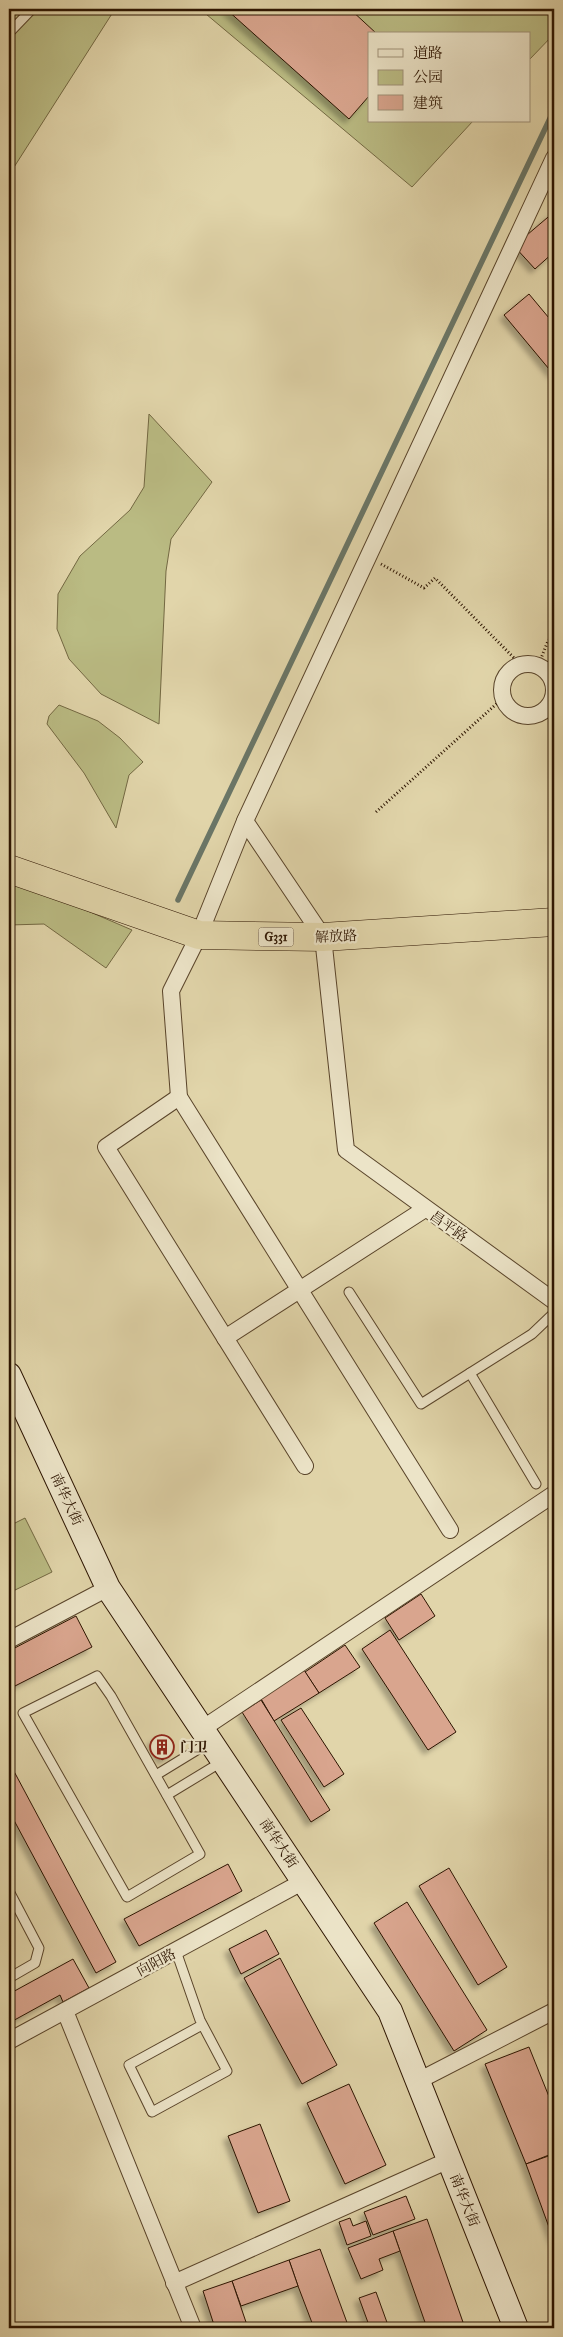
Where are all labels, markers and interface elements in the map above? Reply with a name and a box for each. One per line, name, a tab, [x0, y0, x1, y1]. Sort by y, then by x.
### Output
legend	[368, 32, 530, 122]
text: 道路	[413, 44, 443, 62]
text: 公园	[413, 68, 443, 86]
text: 建筑	[413, 94, 443, 112]
street label: 解放路	[315, 927, 357, 946]
road number: G331	[258, 928, 294, 946]
street label: 昌平路	[427, 1207, 471, 1245]
street label: 南华大街	[47, 1470, 86, 1528]
building icon: 门卫	[149, 1734, 175, 1760]
place label: 门卫	[180, 1739, 208, 1756]
street label: 南华大街	[256, 1815, 301, 1871]
street label: 向阳路	[134, 1945, 179, 1980]
street label: 南华大街	[446, 2171, 483, 2229]

